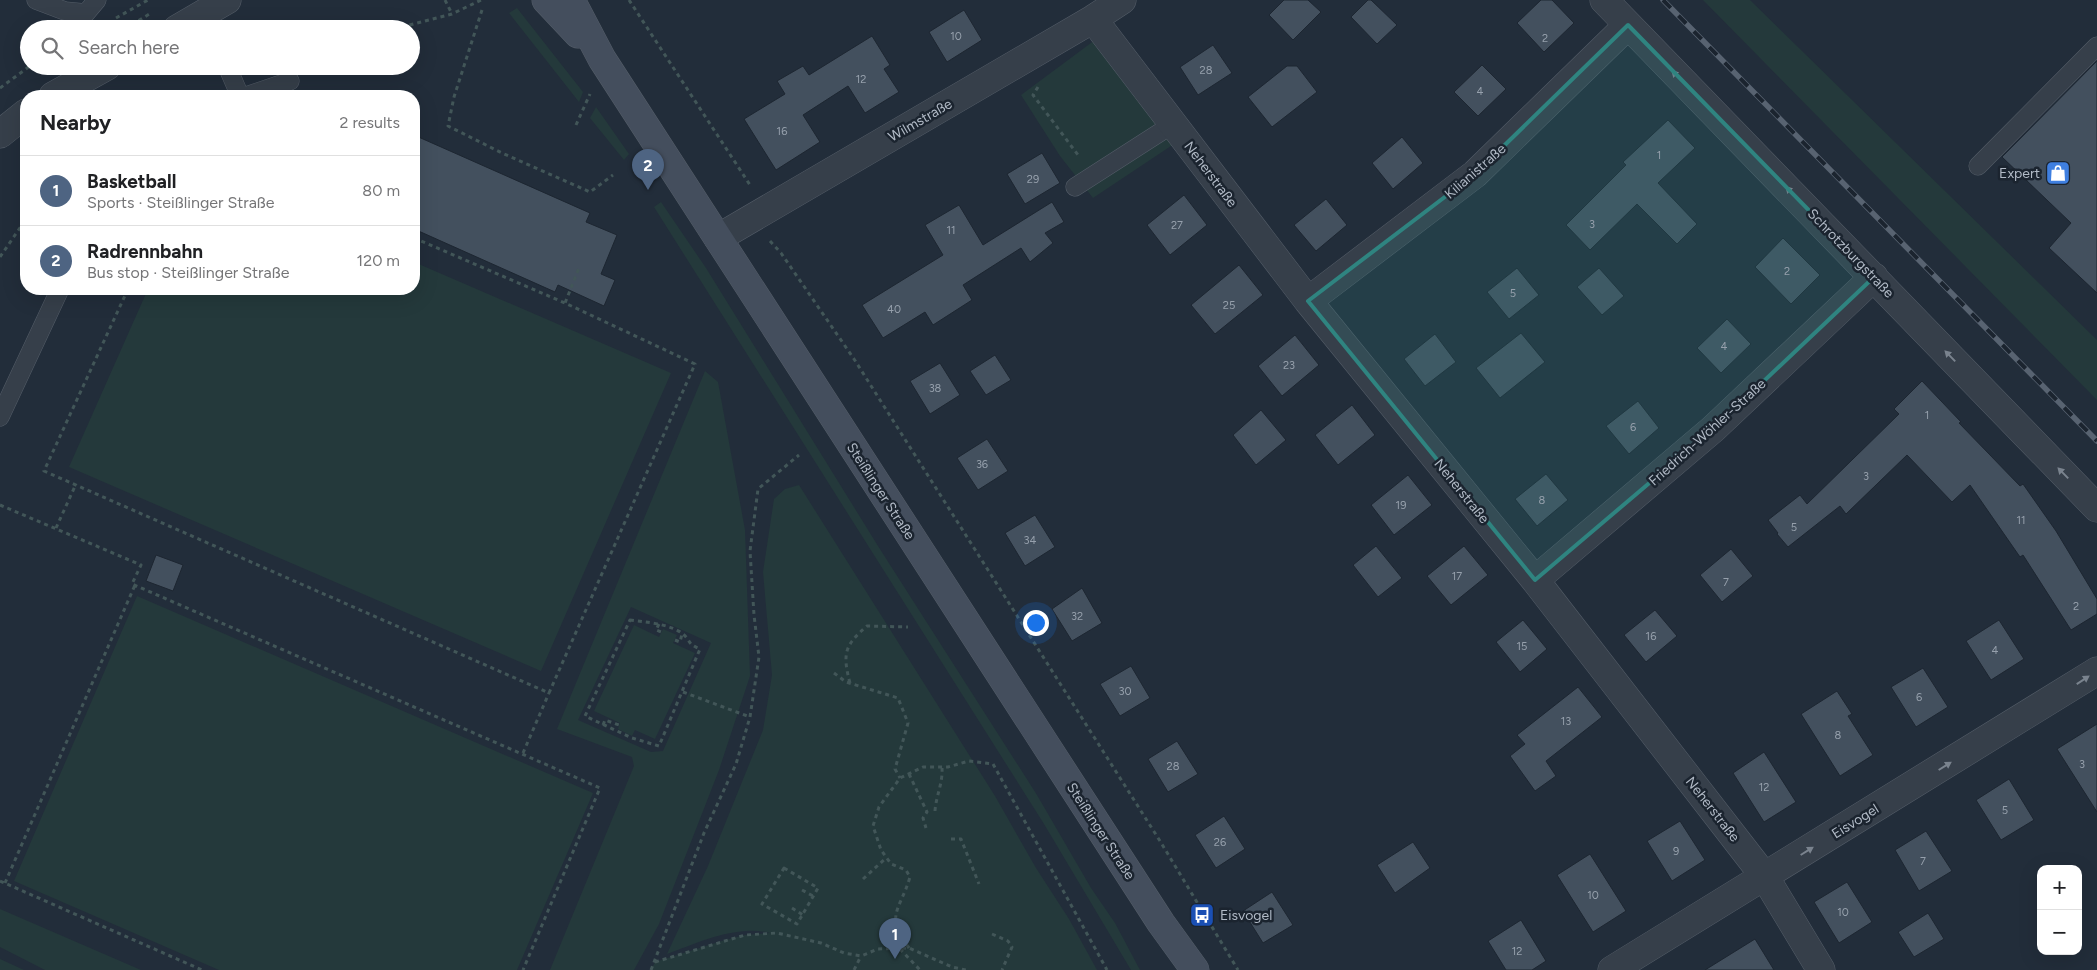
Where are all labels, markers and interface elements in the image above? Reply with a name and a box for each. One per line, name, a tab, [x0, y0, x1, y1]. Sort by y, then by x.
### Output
search box	[20, 20, 420, 75]
house number: 10	[950, 30, 962, 43]
house number: 2	[1542, 32, 1548, 45]
icon: search	[38, 34, 66, 62]
text: Search here	[78, 36, 180, 59]
house number: 28	[1200, 64, 1213, 77]
one-way arrow	[1671, 70, 1683, 82]
house number: 12	[856, 73, 866, 86]
house number: 4	[1477, 85, 1484, 98]
street label: Wilmstraße	[885, 95, 956, 146]
text: Nearby	[40, 110, 111, 135]
text: 2 results	[340, 113, 400, 132]
house number: 16	[777, 125, 787, 138]
street label: Neherstraße	[1180, 138, 1241, 211]
street label: Kilianistraße	[1441, 140, 1510, 203]
pin: 2	[632, 149, 664, 190]
house number: 1	[1657, 149, 1661, 162]
shop icon: Expert	[2045, 160, 2071, 186]
place label: Expert	[1999, 165, 2040, 182]
text: Basketball	[87, 170, 176, 193]
house number: 29	[1027, 173, 1039, 186]
text: 1	[53, 181, 59, 200]
text: 80 m	[362, 181, 400, 200]
one-way arrow	[1785, 186, 1797, 198]
text: Sports · Steißlinger Straße	[87, 193, 275, 212]
street label: Schrotzburgstraße	[1804, 205, 1898, 302]
house number: 3	[1589, 218, 1595, 231]
house number: 27	[1171, 219, 1183, 232]
house number: 11	[946, 224, 956, 237]
text: Radrennbahn	[87, 240, 203, 263]
text: 2	[51, 251, 61, 270]
text: 120 m	[357, 251, 400, 270]
text: Bus stop · Steißlinger Straße	[87, 263, 289, 282]
house number: 2	[1784, 265, 1790, 278]
house number: 5	[1510, 287, 1516, 300]
house number: 25	[1223, 299, 1235, 312]
house number: 40	[887, 303, 901, 316]
house number: 4	[1721, 340, 1728, 353]
one-way arrow	[1944, 350, 1956, 362]
house number: 23	[1283, 359, 1295, 372]
street label: Friedrich-Wöhler-Straße	[1645, 375, 1770, 490]
house number: 38	[929, 382, 942, 395]
house number: 1	[1925, 409, 1929, 422]
house number: 6	[1630, 421, 1636, 434]
street label: Steißlinger Straße	[843, 440, 918, 543]
street label: Neherstraße	[1430, 456, 1493, 527]
house number: 36	[976, 458, 988, 471]
one-way arrow	[2057, 467, 2069, 479]
house number: 3	[1863, 470, 1869, 483]
house number: 8	[1539, 494, 1546, 507]
house number: 19	[1396, 499, 1406, 512]
house number: 11	[2016, 514, 2026, 527]
house number: 5	[1791, 521, 1797, 534]
house number: 34	[1024, 534, 1037, 547]
house number: 17	[1452, 570, 1462, 583]
house number: 7	[1723, 576, 1729, 589]
house number: 2	[2073, 600, 2079, 613]
your location	[1023, 610, 1049, 636]
house number: 32	[1071, 610, 1083, 623]
house number: 16	[1646, 630, 1656, 643]
house number: 15	[1517, 640, 1527, 653]
house number: 4	[1992, 644, 1999, 657]
one-way arrow	[2076, 675, 2090, 685]
house number: 30	[1118, 685, 1132, 698]
house number: 6	[1916, 691, 1922, 704]
house number: 13	[1561, 715, 1571, 728]
house number: 8	[1835, 729, 1842, 742]
house number: 3	[2079, 758, 2085, 771]
house number: 28	[1167, 760, 1180, 773]
one-way arrow	[1938, 761, 1952, 770]
street label: Neherstraße	[1682, 773, 1743, 846]
street label: Steißlinger Straße	[1063, 780, 1138, 883]
house number: 12	[1759, 781, 1769, 794]
street label: Eisvogel	[1829, 800, 1882, 842]
house number: 5	[2002, 804, 2008, 817]
house number: 26	[1214, 836, 1226, 849]
house number: 9	[1673, 845, 1679, 858]
one-way arrow	[1800, 847, 1813, 856]
house number: 7	[1920, 855, 1926, 868]
map controls	[2037, 865, 2082, 955]
button: +	[2037, 865, 2082, 910]
house number: 10	[1587, 889, 1599, 902]
bus stop icon: Eisvogel	[1189, 902, 1215, 928]
house number: 10	[1837, 906, 1849, 919]
place label: Eisvogel	[1220, 907, 1272, 924]
button: −	[2037, 910, 2082, 955]
pin: 1	[879, 918, 911, 959]
house number: 12	[1512, 945, 1522, 958]

